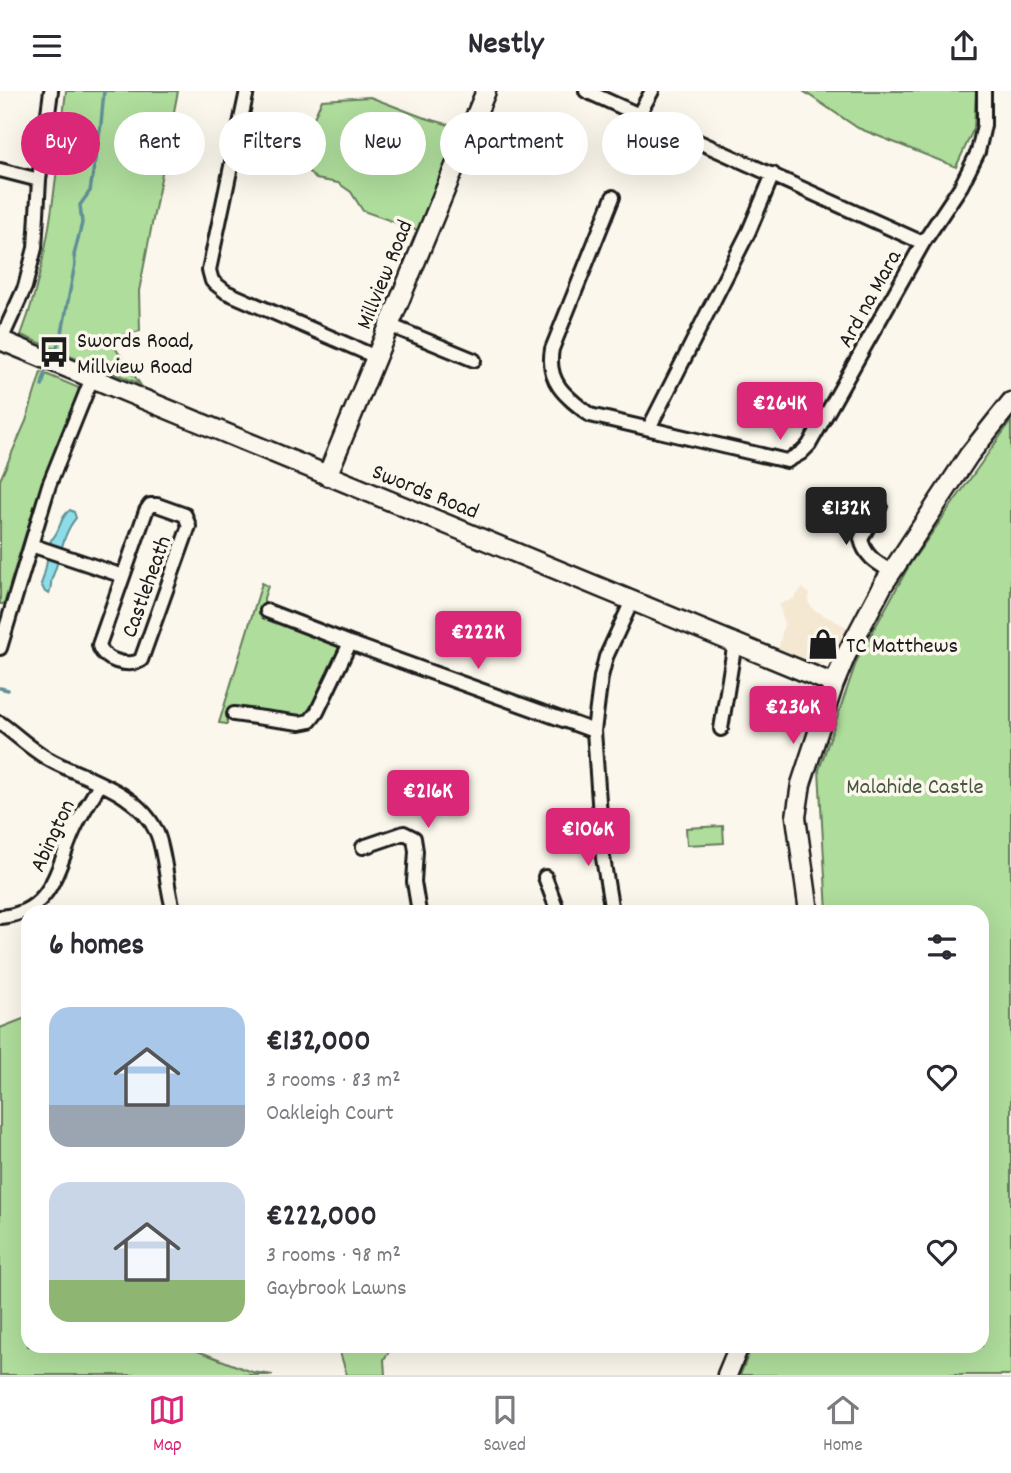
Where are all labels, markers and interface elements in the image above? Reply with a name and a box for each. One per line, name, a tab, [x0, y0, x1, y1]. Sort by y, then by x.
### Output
text: Nestly	[468, 23, 543, 69]
icon: menu	[28, 27, 66, 65]
icon: share	[945, 27, 983, 65]
chip: Buy	[21, 112, 100, 175]
chip: Rent	[114, 112, 205, 175]
chip: Filters	[219, 112, 326, 175]
chip: New	[340, 112, 426, 175]
chip: Apartment	[440, 112, 588, 175]
chip: House	[602, 112, 704, 175]
street label: Millview Road	[349, 216, 423, 335]
street label: Ard na Mara	[831, 244, 912, 355]
place label: Swords Road, Millview Road	[77, 326, 194, 385]
bus stop icon: Swords Road, Millview Road	[37, 335, 71, 369]
pin: €264K	[731, 383, 829, 442]
text: €264K	[753, 388, 807, 421]
street label: Swords Road	[366, 457, 483, 530]
pin: €132K	[797, 487, 895, 547]
text: €132K	[822, 493, 870, 526]
street label: Castleheath	[115, 532, 182, 643]
pin: €222K	[429, 611, 527, 671]
text: €222K	[451, 617, 505, 650]
shop icon: TC Matthews	[806, 627, 840, 661]
place label: TC Matthews	[846, 631, 958, 664]
pin: €236K	[744, 687, 842, 746]
text: €236K	[766, 692, 821, 725]
pin: €216K	[379, 771, 477, 830]
park label: Malahide Castle	[846, 772, 984, 805]
text: €216K	[403, 776, 453, 809]
street label: Abington	[23, 795, 85, 878]
pin: €106K	[539, 809, 637, 868]
text: €106K	[562, 814, 614, 847]
text: 6 homes	[49, 926, 144, 969]
icon: filters	[923, 928, 961, 966]
text: €132,000	[266, 1022, 371, 1065]
icon: home	[105, 1035, 189, 1119]
icon: heart	[923, 1058, 961, 1096]
text: 3 rooms · 83 m²	[266, 1065, 401, 1098]
text: Oakleigh Court	[266, 1098, 394, 1131]
text: €222,000	[266, 1197, 377, 1240]
icon: home	[105, 1210, 189, 1294]
icon: heart	[923, 1233, 961, 1271]
text: 3 rooms · 98 m²	[266, 1240, 401, 1273]
text: Gaybrook Lawns	[266, 1273, 407, 1306]
tab: Map	[148, 1391, 186, 1460]
tab: Saved	[483, 1391, 526, 1460]
tab: Home	[823, 1391, 863, 1460]

